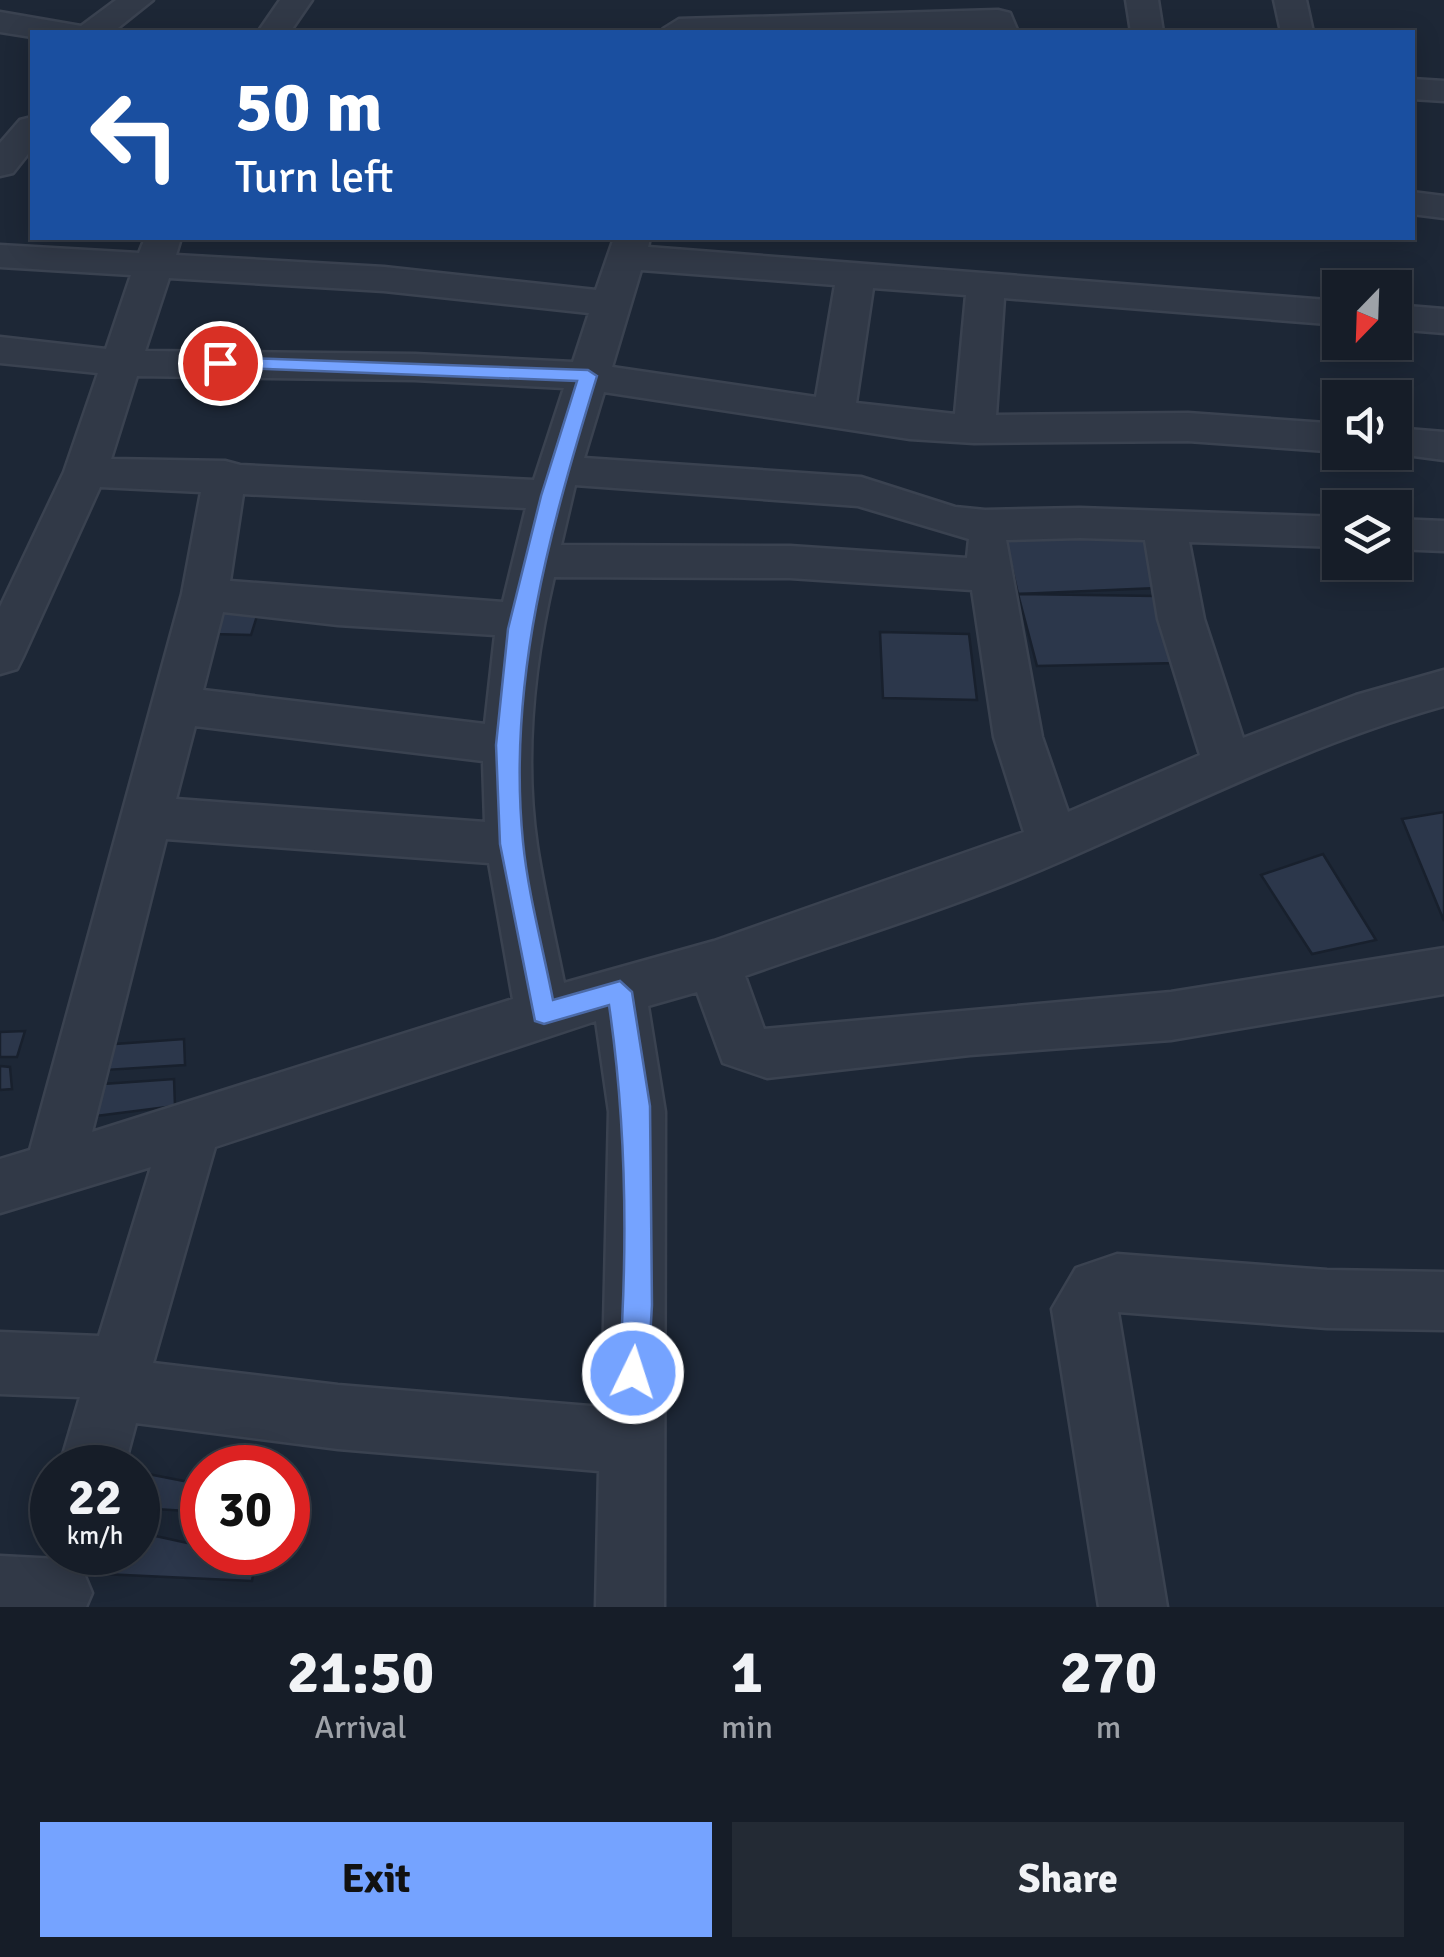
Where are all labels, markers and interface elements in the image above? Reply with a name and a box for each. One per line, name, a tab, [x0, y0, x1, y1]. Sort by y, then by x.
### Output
text: 50 m	[235, 64, 383, 150]
icon: left	[70, 70, 200, 200]
text: Turn left	[235, 150, 394, 205]
north arrow	[1322, 270, 1412, 360]
map controls	[1322, 270, 1412, 580]
pin	[178, 321, 263, 406]
icon: arrive	[193, 336, 248, 391]
button: sound	[1322, 380, 1412, 470]
button: layers	[1322, 490, 1412, 580]
position arrow	[581, 1321, 685, 1425]
speed limit sign: 30	[180, 1445, 310, 1575]
text: 22	[68, 1467, 122, 1529]
text: km/h	[67, 1520, 123, 1551]
text: 21:50	[287, 1636, 434, 1710]
text: 1	[731, 1636, 763, 1710]
text: 270	[1060, 1636, 1157, 1710]
text: Arrival	[315, 1708, 407, 1747]
text: min	[721, 1708, 773, 1747]
text: m	[1096, 1708, 1121, 1747]
button: Exit	[40, 1822, 712, 1937]
button: Share	[732, 1822, 1404, 1937]

